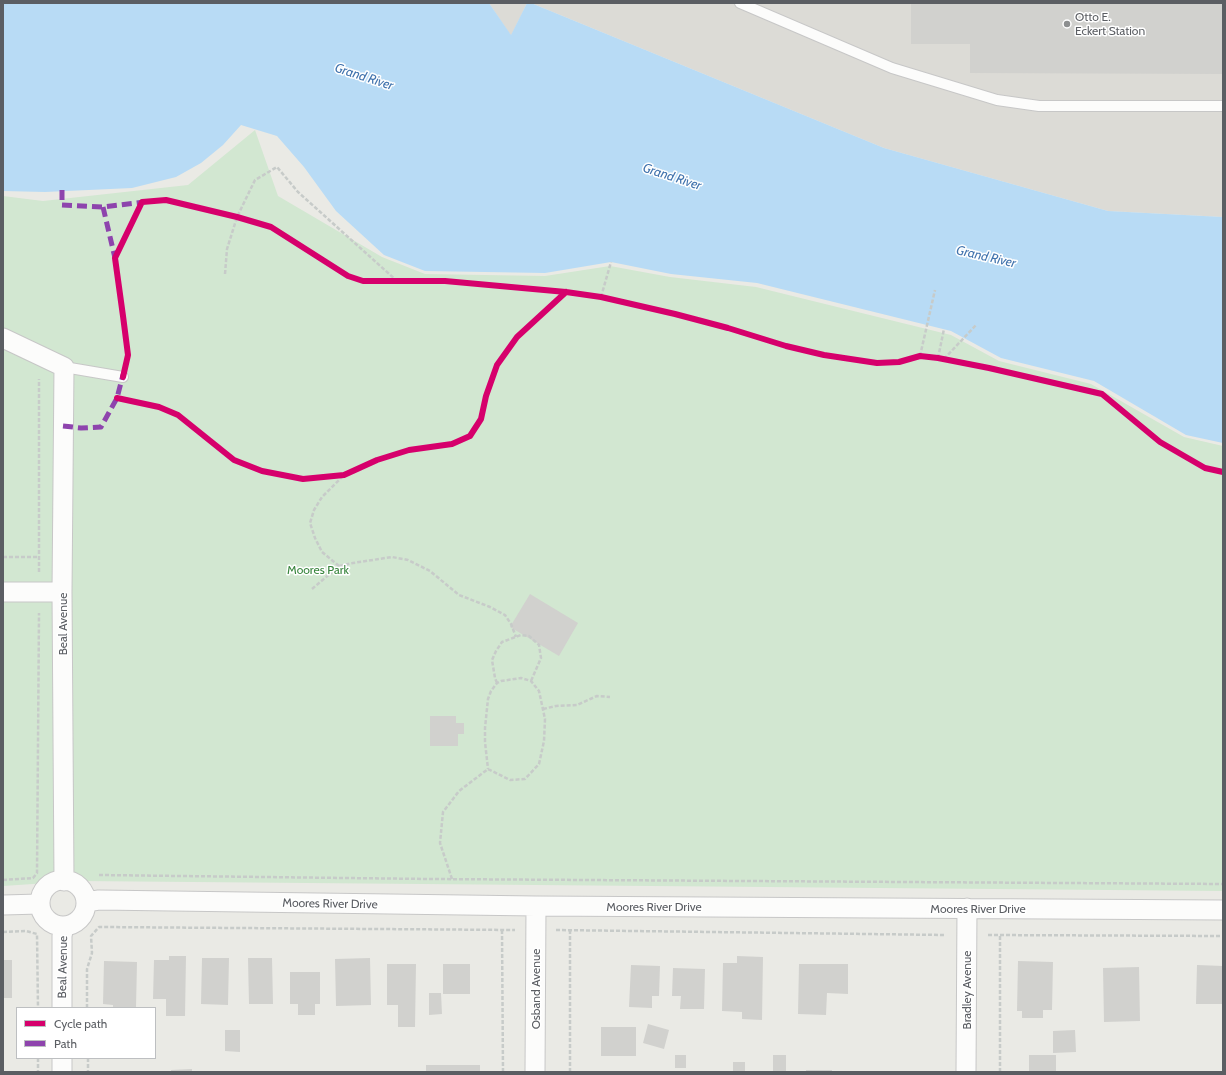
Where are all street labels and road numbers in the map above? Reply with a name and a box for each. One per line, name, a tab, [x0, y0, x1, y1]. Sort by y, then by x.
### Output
street label: Beal Avenue	[56, 593, 70, 655]
street label: Moores River Drive	[282, 896, 378, 912]
street label: Moores River Drive	[606, 900, 702, 914]
street label: Moores River Drive	[930, 902, 1026, 916]
street label: Beal Avenue	[55, 936, 71, 998]
street label: Osband Avenue	[529, 949, 543, 1029]
street label: Bradley Avenue	[960, 951, 974, 1029]

